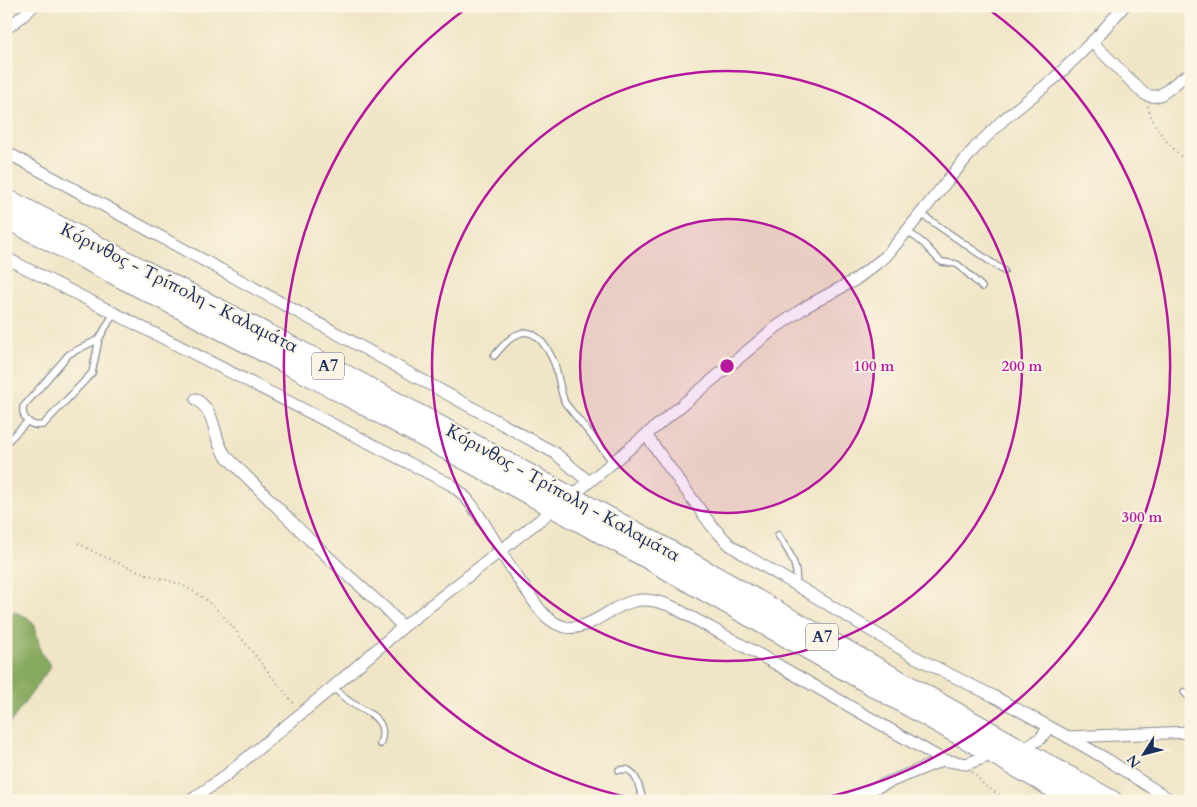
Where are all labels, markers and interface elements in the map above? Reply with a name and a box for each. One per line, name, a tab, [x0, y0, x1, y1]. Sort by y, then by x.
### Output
street label: Κόρινθος - Τρίπολη - Καλαμάτα	[56, 217, 302, 359]
road number: Α7	[312, 352, 344, 380]
text: 100 m	[854, 356, 895, 376]
text: 200 m	[1002, 356, 1043, 376]
centre of rings	[718, 357, 736, 375]
street label: Κόρινθος - Τρίπολη - Καλαμάτα	[442, 418, 684, 568]
text: 300 m	[1122, 507, 1163, 527]
road number: Α7	[806, 624, 838, 650]
north arrow	[1120, 730, 1170, 780]
text: N	[1123, 751, 1145, 772]

